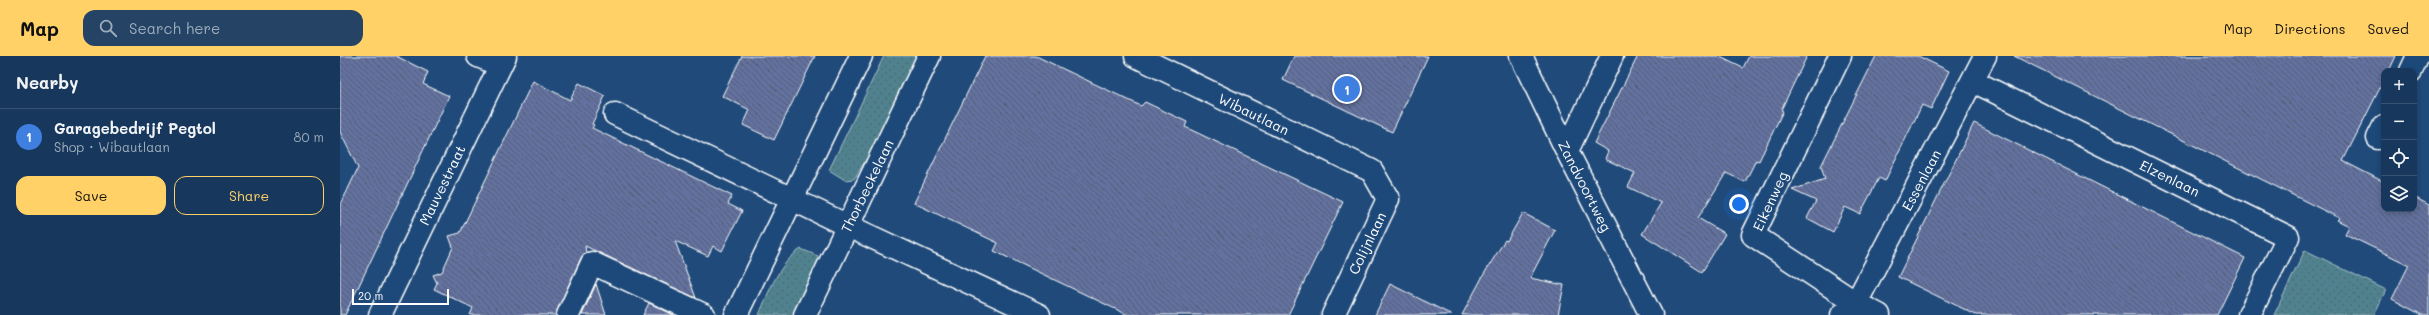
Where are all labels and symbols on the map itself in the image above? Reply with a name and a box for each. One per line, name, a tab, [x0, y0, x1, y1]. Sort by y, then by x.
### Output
pin: 1	[1334, 74, 1360, 104]
street label: Wibautlaan	[1215, 89, 1293, 139]
street label: Thorbeckelaan	[836, 136, 898, 236]
street label: Zandvoortweg	[1554, 137, 1616, 235]
street label: Mauvestraat	[414, 142, 470, 228]
street label: Essenlaan	[1897, 146, 1945, 214]
street label: Elzenlaan	[2137, 155, 2203, 201]
street label: Eikenweg	[1748, 168, 1792, 234]
your location	[1729, 194, 1749, 214]
street label: Colijnlaan	[1344, 209, 1390, 277]
scale bar	[352, 287, 449, 306]

